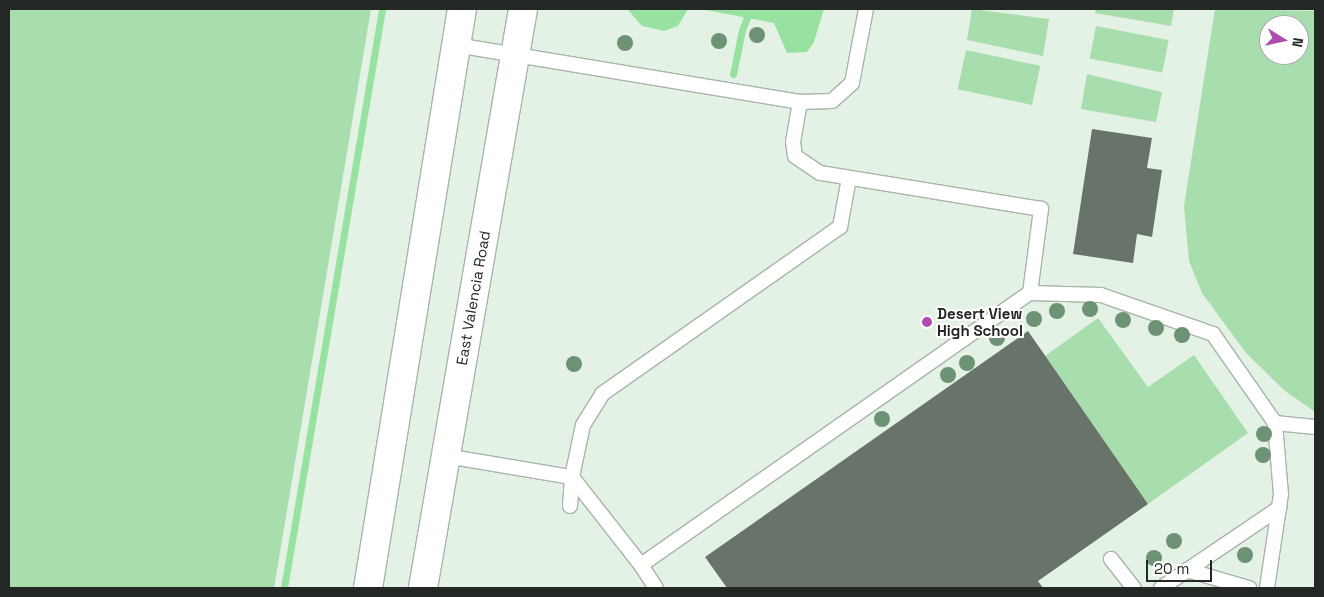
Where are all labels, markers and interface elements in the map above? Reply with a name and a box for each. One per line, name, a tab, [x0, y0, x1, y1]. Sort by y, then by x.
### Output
north arrow	[1259, 15, 1309, 65]
text: N	[1288, 36, 1307, 49]
street label: East Valencia Road	[452, 229, 494, 367]
place label: Desert View High School	[937, 304, 1023, 339]
marker: Desert View High School	[921, 316, 933, 328]
scale bar	[1149, 550, 1215, 582]
text: 20 m	[1154, 559, 1189, 578]

